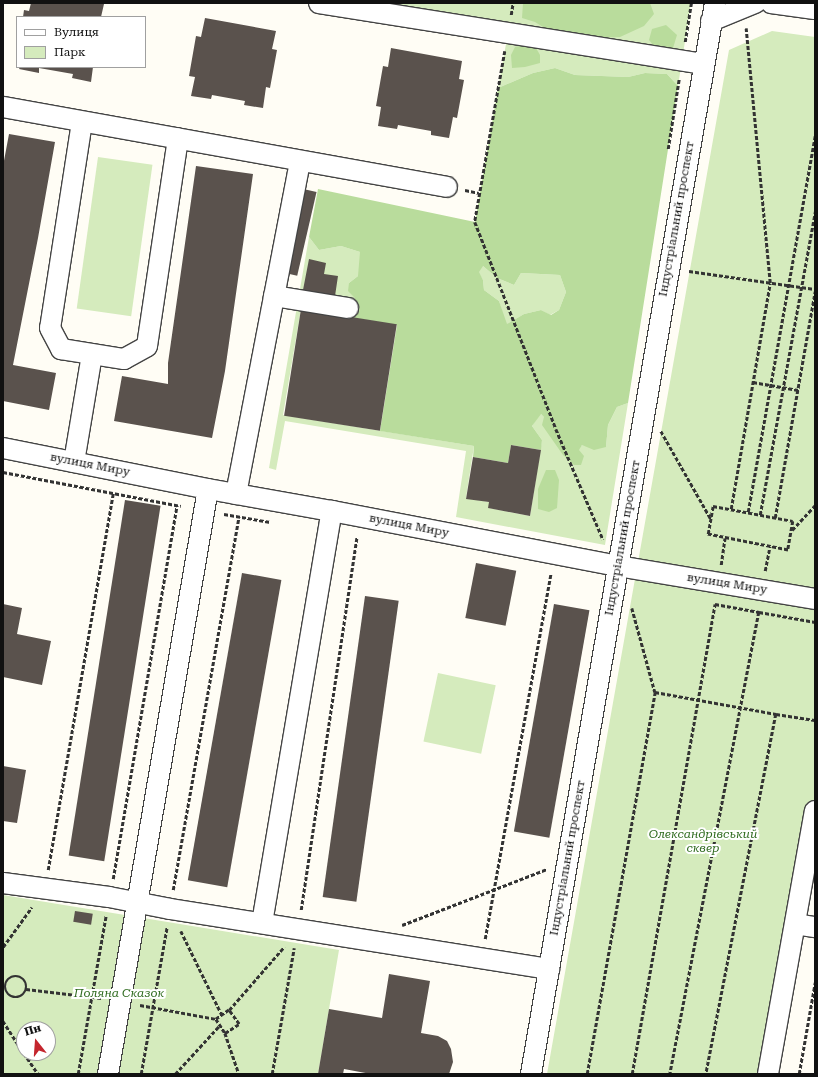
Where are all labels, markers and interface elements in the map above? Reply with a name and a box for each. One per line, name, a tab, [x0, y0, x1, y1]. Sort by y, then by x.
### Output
legend	[16, 16, 146, 68]
text: Вулиця	[54, 25, 99, 39]
text: Парк	[54, 45, 86, 59]
street label: Індустріальний проспект	[656, 140, 698, 298]
street label: вулиця Миру	[49, 450, 131, 480]
street label: Індустріальний проспект	[602, 459, 644, 617]
street label: вулиця Миру	[368, 511, 450, 541]
street label: вулиця Миру	[686, 571, 768, 597]
street label: Індустріальний проспект	[547, 779, 589, 937]
park label: Олександрівський сквер	[649, 828, 757, 856]
park label: Поляна Сказок	[74, 987, 164, 1001]
north arrow	[16, 1021, 56, 1061]
text: Пн	[23, 1021, 42, 1039]

